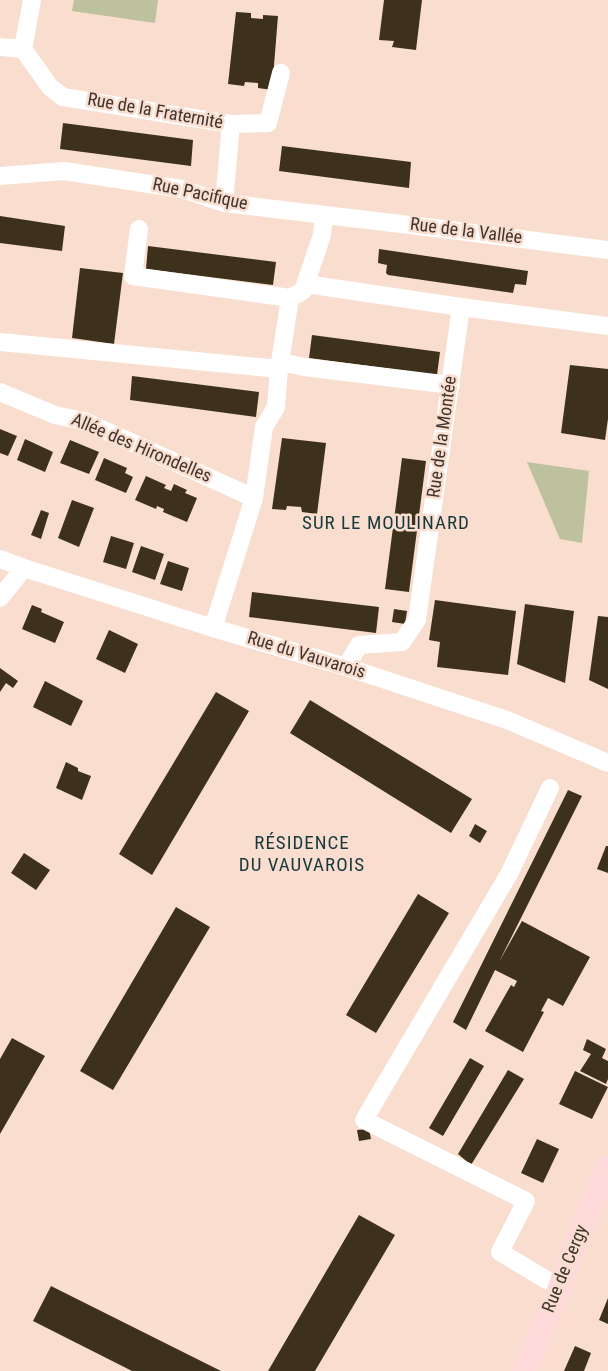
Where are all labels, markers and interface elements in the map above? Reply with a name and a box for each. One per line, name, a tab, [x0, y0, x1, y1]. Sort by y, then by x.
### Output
street label: Rue de la Fraternité	[86, 89, 224, 135]
street label: Rue Pacifique	[150, 174, 250, 216]
street label: Rue de la Vallée	[409, 214, 523, 250]
street label: Rue de la Montée	[424, 375, 462, 499]
street label: Allée des Hirondelles	[68, 410, 214, 488]
district label: SUR LE MOULINARD	[300, 513, 472, 535]
street label: Rue du Vauvarois	[244, 628, 368, 684]
district label: RÉSIDENCE DU VAUVAROIS	[237, 833, 367, 877]
street label: Rue de Cergy	[539, 1222, 593, 1316]

